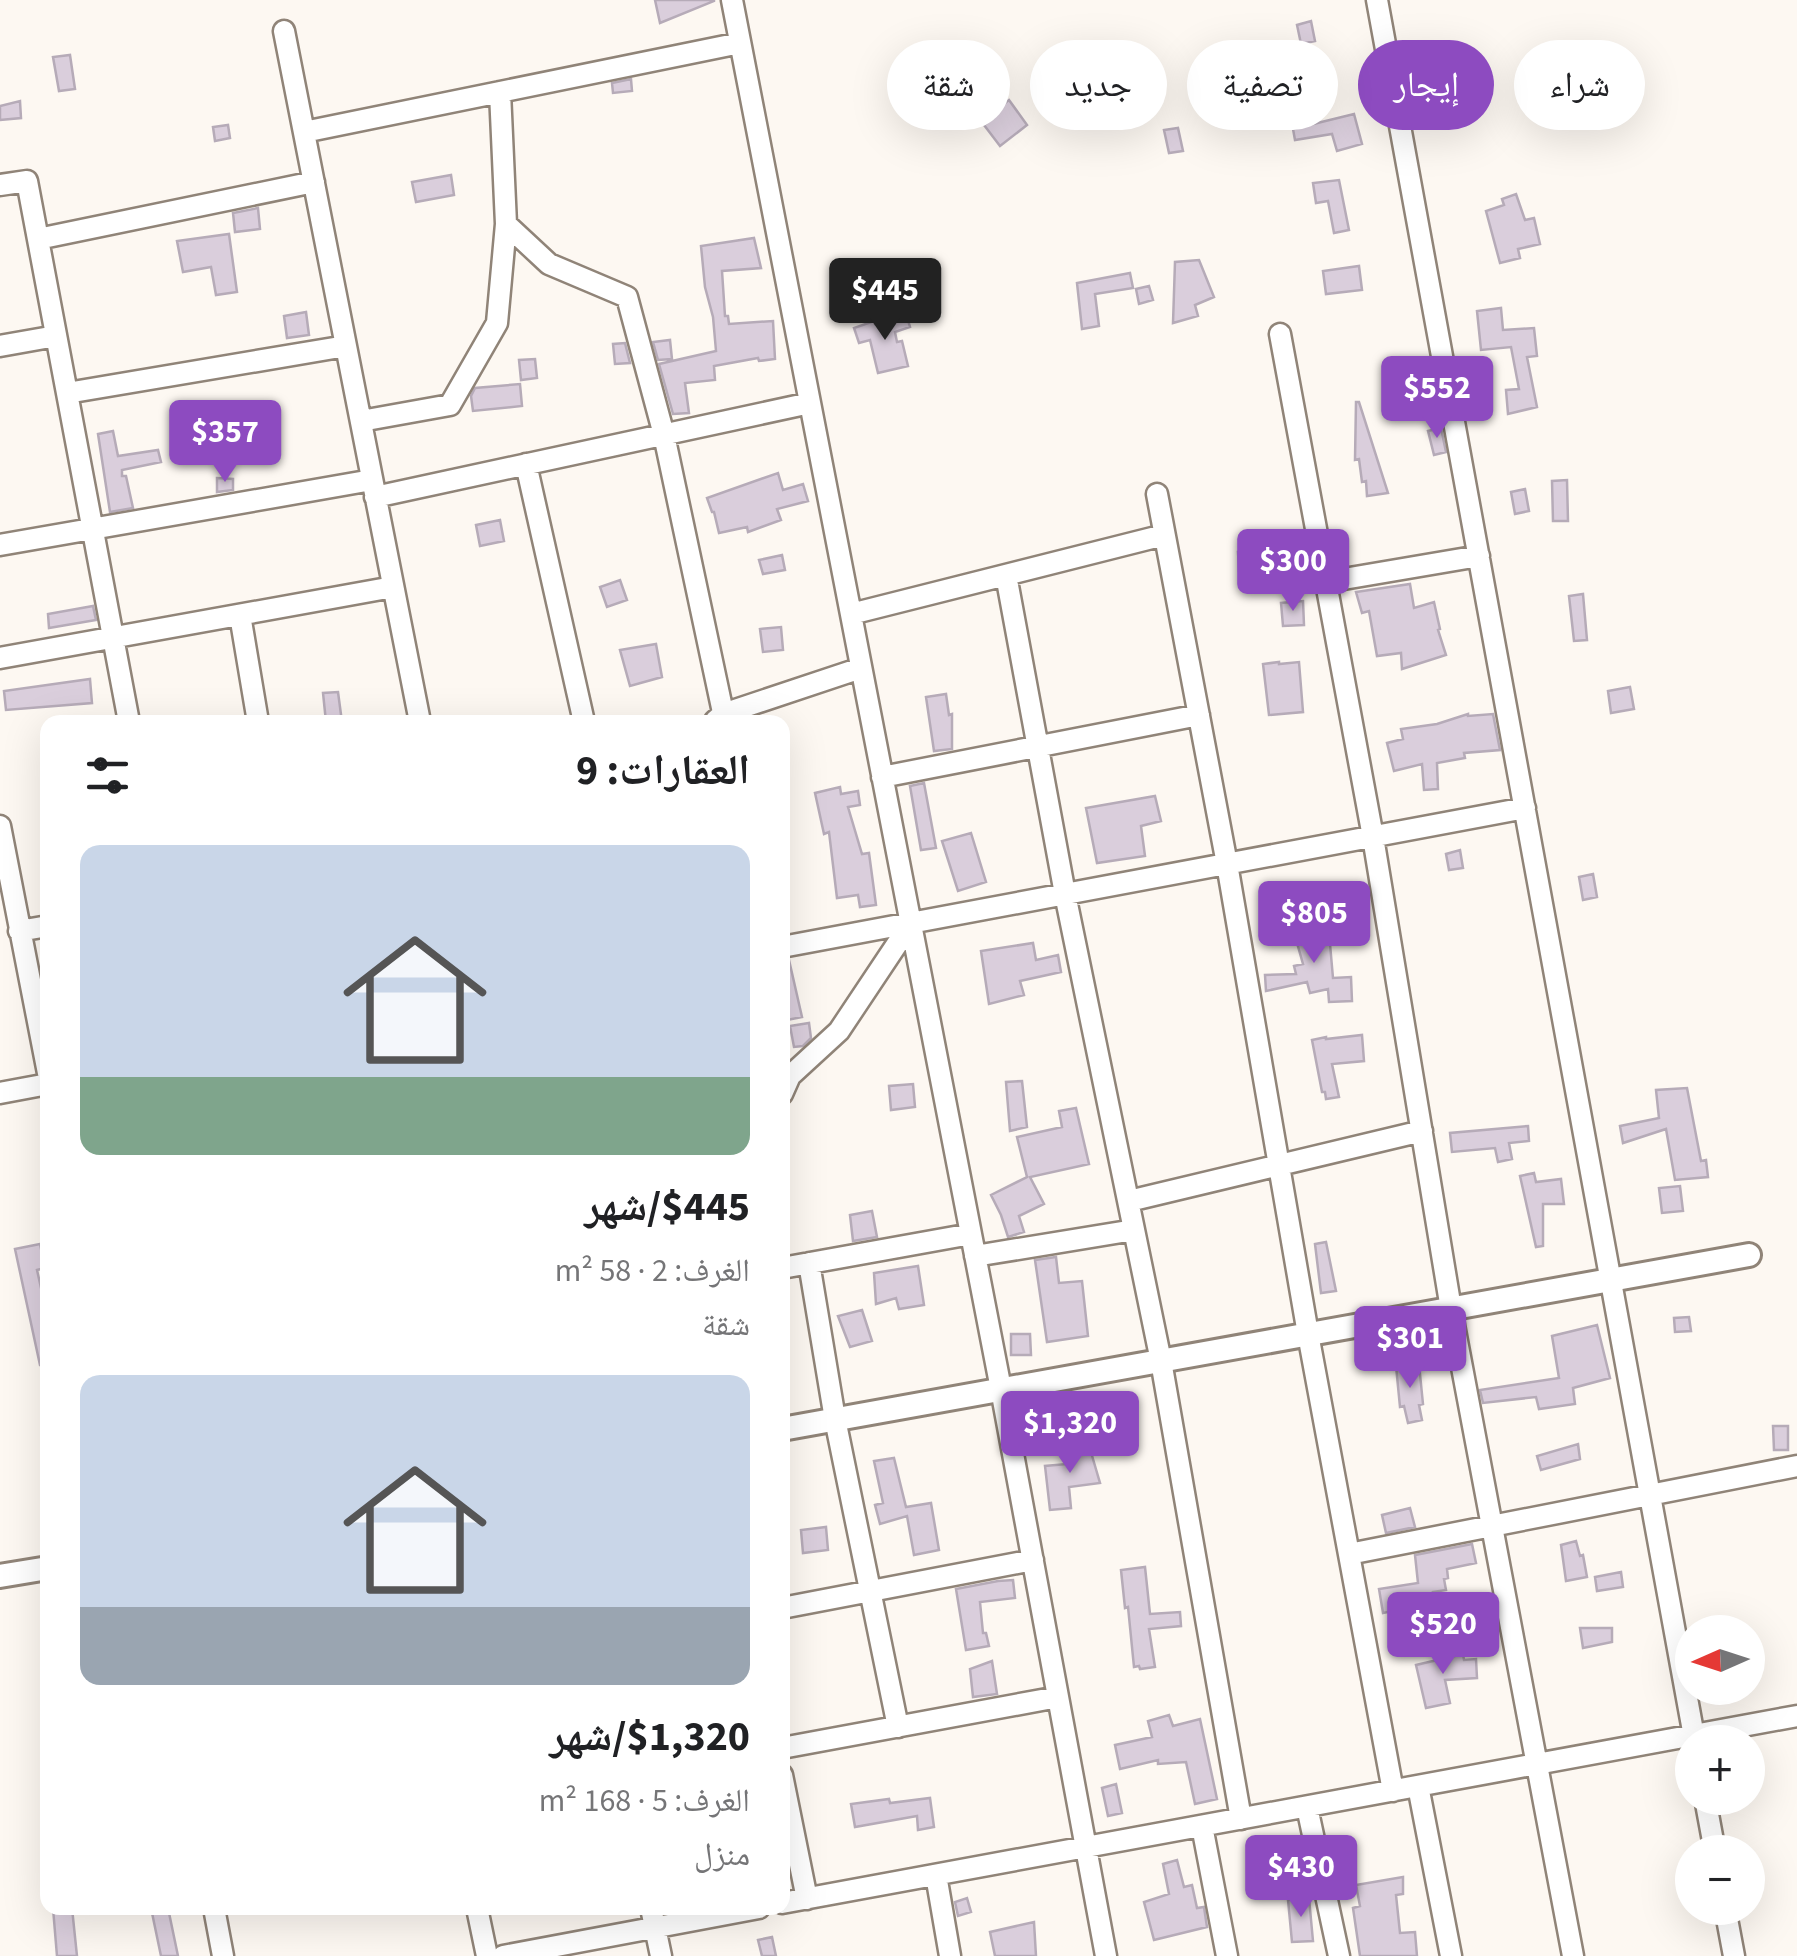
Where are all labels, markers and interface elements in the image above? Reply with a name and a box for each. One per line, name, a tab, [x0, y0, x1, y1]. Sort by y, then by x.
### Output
chip: شقة	[887, 40, 1010, 130]
chip: جديد	[1030, 40, 1167, 130]
chip: تصفية	[1187, 40, 1338, 130]
chip: إيجار	[1358, 40, 1494, 130]
chip: شراء	[1514, 40, 1645, 130]
pin: $445	[826, 258, 944, 343]
text: $445	[851, 267, 919, 313]
pin: $552	[1378, 356, 1496, 441]
text: $552	[1403, 365, 1471, 411]
pin: $357	[166, 400, 284, 485]
text: $357	[191, 409, 259, 455]
pin: $300	[1234, 529, 1352, 614]
text: $300	[1259, 538, 1327, 584]
text: العقارات: 9	[576, 741, 750, 801]
icon: filters	[80, 748, 135, 803]
pin: $805	[1255, 881, 1373, 966]
text: $805	[1280, 890, 1348, 936]
icon: home	[325, 910, 505, 1090]
text: $445/شهر	[584, 1177, 750, 1237]
text: الغرف: 2 · 58 m²	[555, 1248, 750, 1294]
text: شقة	[702, 1302, 750, 1348]
pin: $301	[1351, 1306, 1469, 1391]
text: $301	[1376, 1315, 1444, 1361]
pin: $1,320	[989, 1391, 1151, 1476]
text: $1,320	[1023, 1400, 1117, 1446]
icon: home	[325, 1440, 505, 1620]
pin: $520	[1384, 1592, 1502, 1677]
text: $520	[1409, 1601, 1477, 1647]
north arrow	[1675, 1615, 1765, 1705]
map controls	[1675, 1615, 1765, 1925]
text: $1,320/شهر	[550, 1707, 750, 1767]
button: +	[1675, 1725, 1765, 1815]
text: الغرف: 5 · 168 m²	[539, 1778, 750, 1824]
text: منزل	[694, 1832, 750, 1878]
pin: $430	[1242, 1835, 1360, 1920]
button: −	[1675, 1835, 1765, 1925]
text: $430	[1267, 1844, 1335, 1890]

